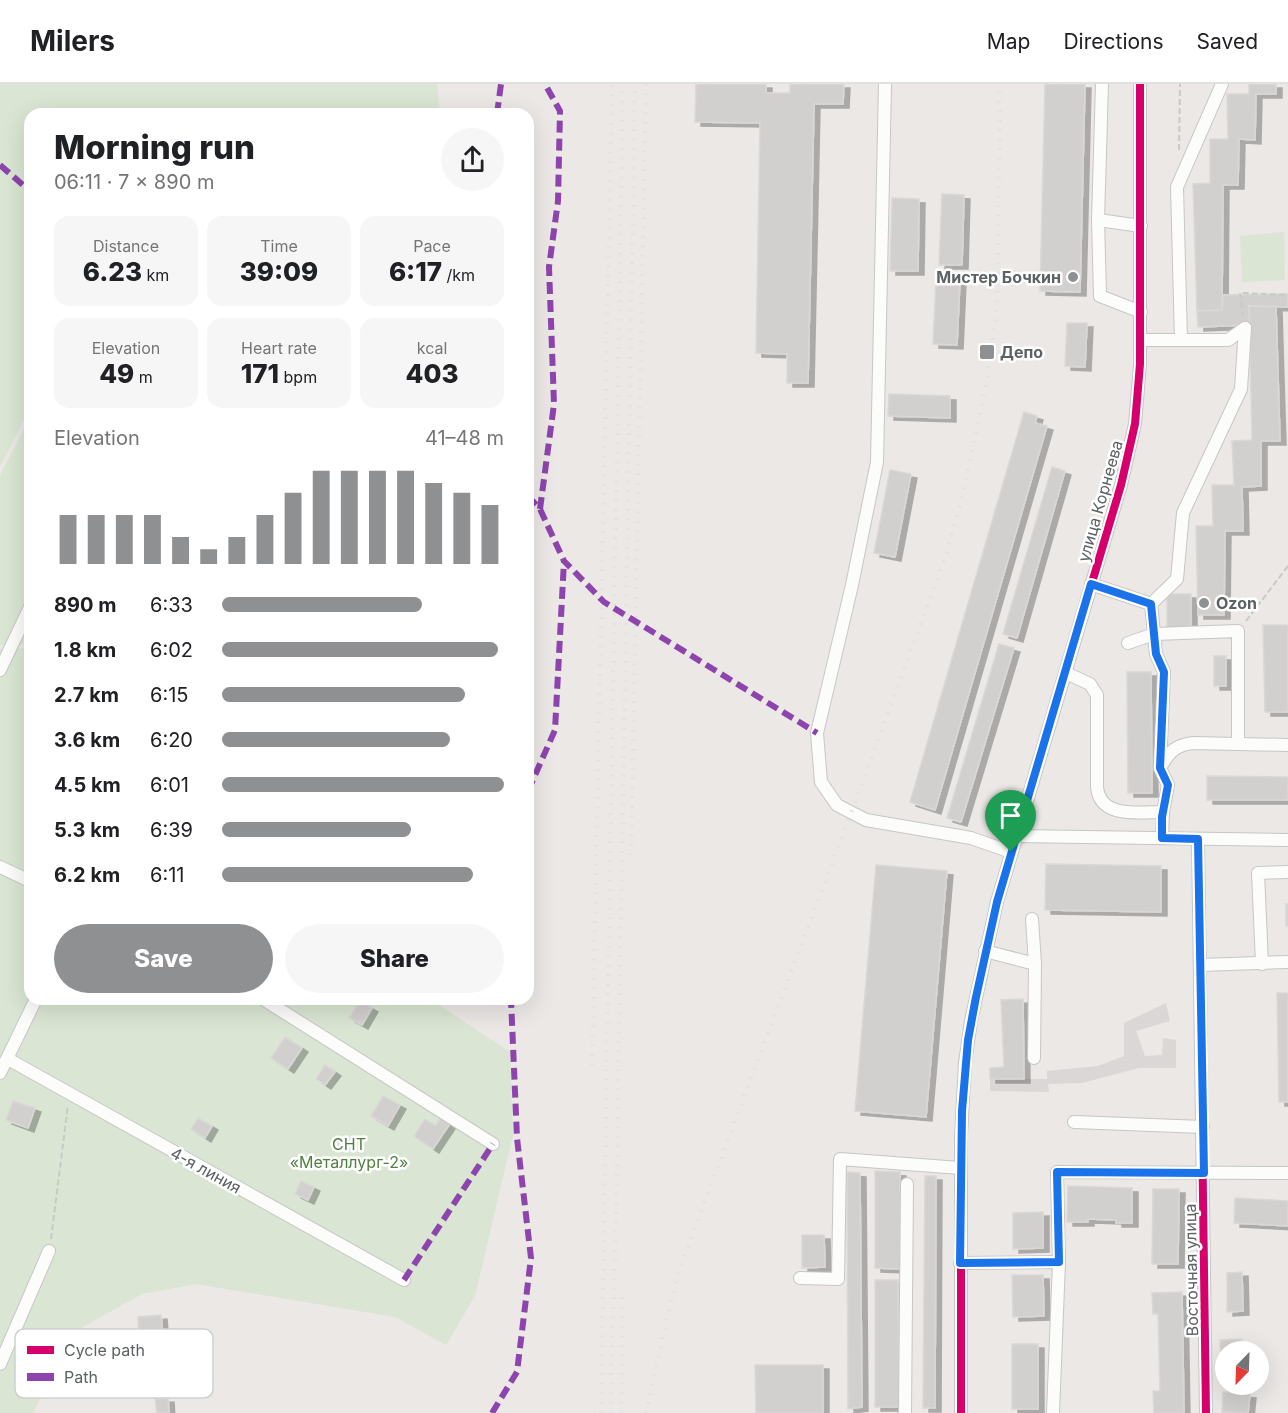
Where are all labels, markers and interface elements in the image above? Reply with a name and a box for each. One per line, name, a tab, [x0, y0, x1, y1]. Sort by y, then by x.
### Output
text: Milers	[30, 24, 115, 58]
text: Map	[987, 29, 1030, 54]
text: Directions	[1063, 29, 1164, 54]
text: Saved	[1197, 29, 1258, 54]
text: Morning run	[54, 127, 255, 167]
button: share	[441, 128, 504, 191]
text: 06:11 · 7 × 890 m	[54, 170, 214, 194]
text: Distance	[93, 236, 159, 256]
text: Time	[260, 236, 298, 256]
text: Pace	[413, 236, 451, 256]
text: 6.23	[83, 256, 142, 287]
text: 39:09	[240, 256, 318, 287]
text: 6:17	[389, 256, 442, 287]
text: km	[142, 265, 169, 285]
text: /km	[442, 265, 475, 285]
place label: Мистер Бочкин	[936, 267, 1061, 287]
marker: Мистер Бочкин	[1066, 270, 1080, 284]
text: Elevation	[92, 338, 160, 358]
text: Heart rate	[241, 338, 317, 358]
text: kcal	[417, 338, 447, 358]
place label: Депо	[1000, 342, 1043, 362]
marker: Депо	[978, 343, 996, 361]
text: 49	[99, 358, 134, 389]
text: 171	[241, 358, 279, 389]
text: 403	[406, 358, 458, 389]
text: m	[134, 367, 153, 387]
text: bpm	[279, 367, 317, 387]
text: Elevation	[54, 426, 140, 450]
text: 41–48 m	[425, 426, 504, 450]
street label: улица Корнеева	[1073, 438, 1127, 564]
text: 890 m	[54, 593, 116, 617]
text: 6:33	[150, 593, 193, 617]
place label: Ozon	[1216, 593, 1257, 613]
marker: Ozon	[1197, 596, 1211, 610]
text: 1.8 km	[54, 638, 116, 662]
text: 6:02	[150, 638, 193, 662]
text: 2.7 km	[54, 683, 119, 707]
text: 6:15	[150, 683, 188, 707]
text: 3.6 km	[54, 728, 120, 752]
text: 6:20	[150, 728, 193, 752]
text: 4.5 km	[54, 773, 121, 797]
text: 6:01	[150, 773, 189, 797]
pin	[985, 790, 1036, 852]
icon: arrive	[994, 799, 1027, 832]
text: 5.3 km	[54, 818, 120, 842]
text: 6:39	[150, 818, 193, 842]
text: 6.2 km	[54, 863, 120, 887]
text: 6:11	[150, 863, 184, 887]
button: Save	[54, 924, 273, 993]
button: Share	[285, 924, 504, 993]
park label: СНТ «Металлург-2»	[290, 1134, 408, 1172]
street label: 4-я линия	[167, 1142, 245, 1198]
street label: Восточная улица	[1180, 1203, 1202, 1337]
legend	[15, 1329, 213, 1398]
text: Cycle path	[64, 1340, 145, 1360]
north arrow	[1215, 1341, 1269, 1395]
map controls	[1215, 1341, 1269, 1395]
text: Path	[64, 1367, 98, 1387]

